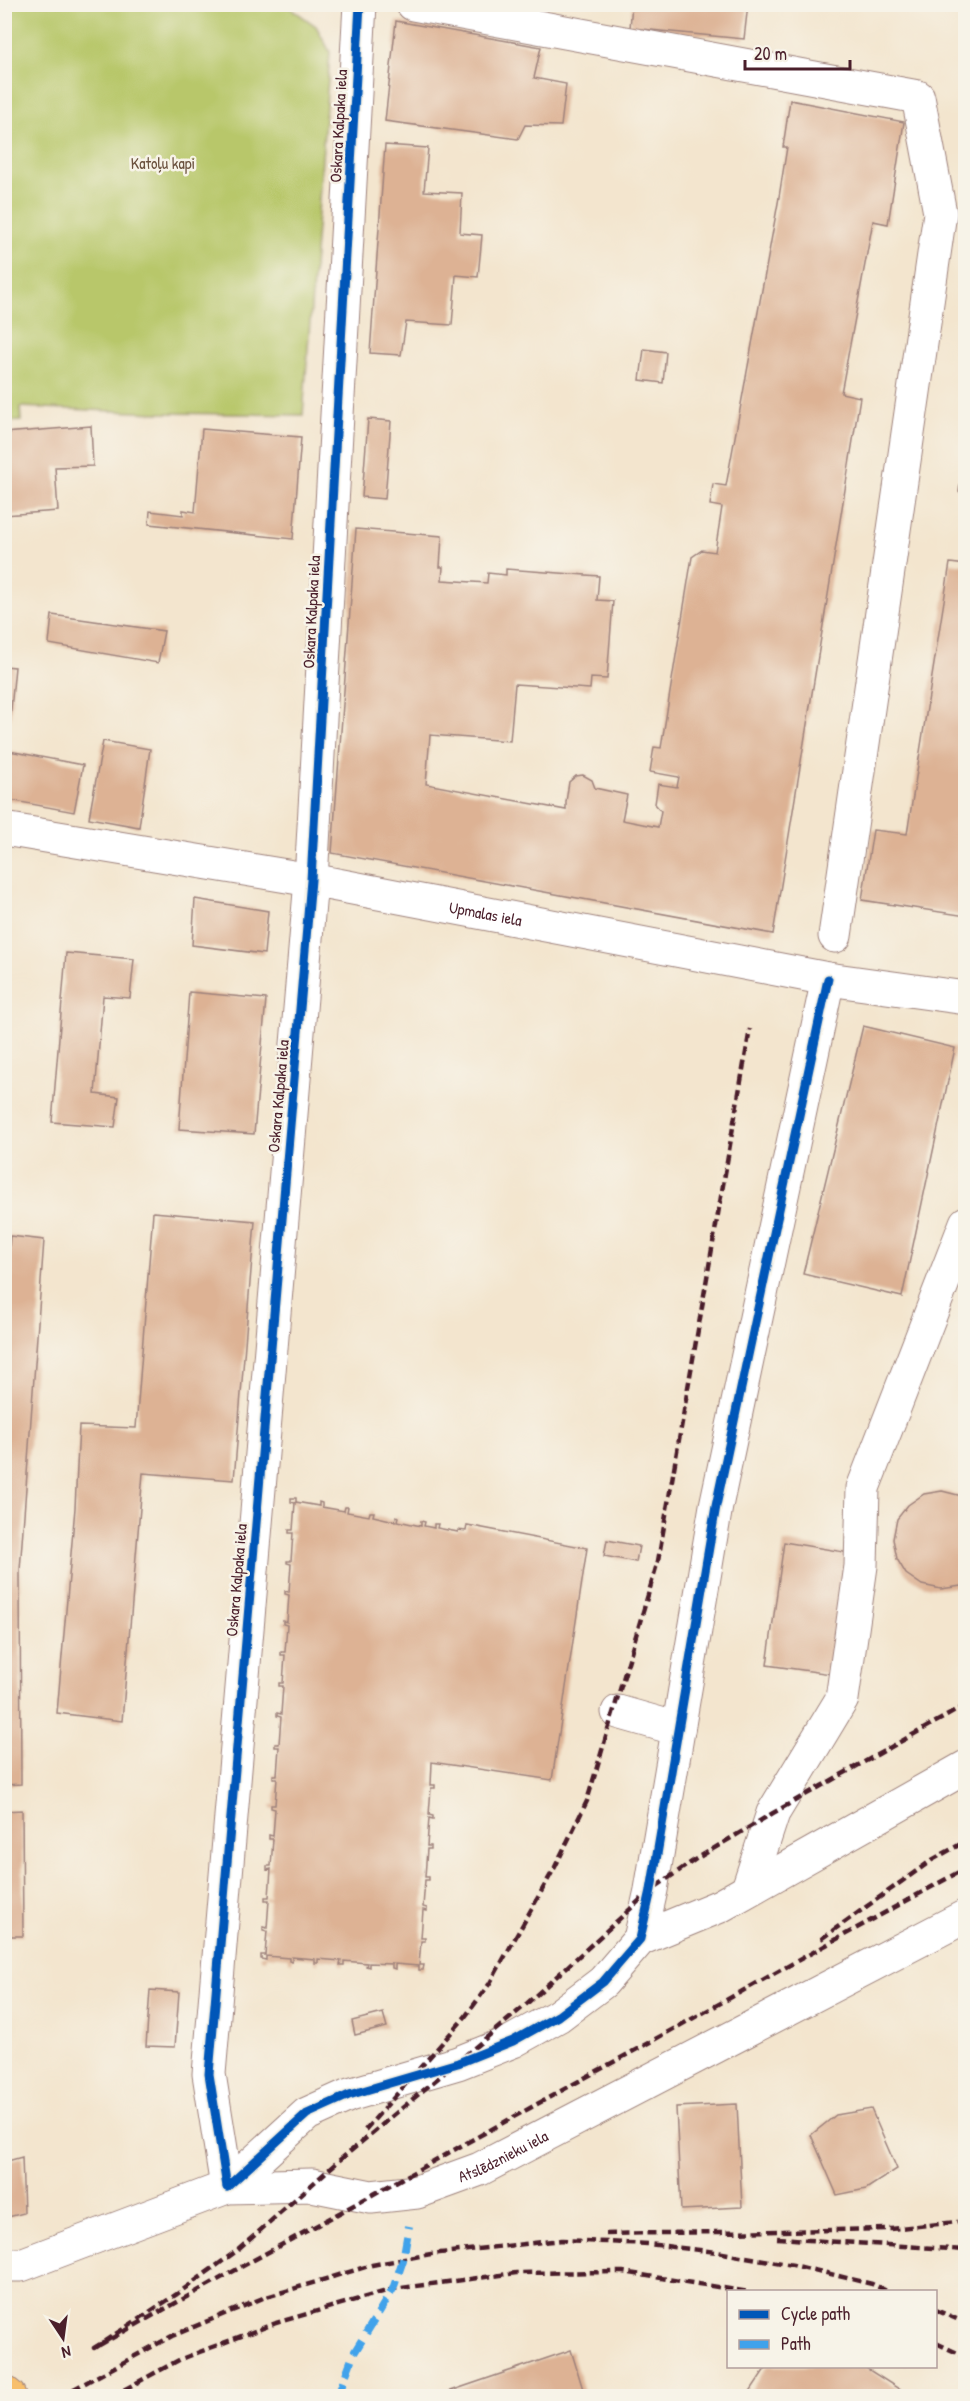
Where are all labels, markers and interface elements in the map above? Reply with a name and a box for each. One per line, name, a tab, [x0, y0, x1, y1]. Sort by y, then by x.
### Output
scale bar	[745, 33, 850, 71]
text: 20 m	[754, 41, 787, 66]
street label: Oskara Kalpaka iela	[324, 69, 352, 183]
park label: Katoļu kapi	[131, 152, 195, 174]
street label: Oskara Kalpaka iela	[297, 555, 325, 669]
street label: Upmalas iela	[447, 896, 524, 931]
street label: Oskara Kalpaka iela	[262, 1039, 294, 1153]
street label: Oskara Kalpaka iela	[220, 1523, 252, 1637]
street label: Atslēdznieku iela	[455, 2125, 552, 2187]
legend	[727, 2290, 937, 2368]
text: Cycle path	[781, 2301, 851, 2326]
north arrow	[33, 2308, 93, 2368]
text: Path	[781, 2331, 811, 2356]
text: N	[59, 2341, 73, 2364]

